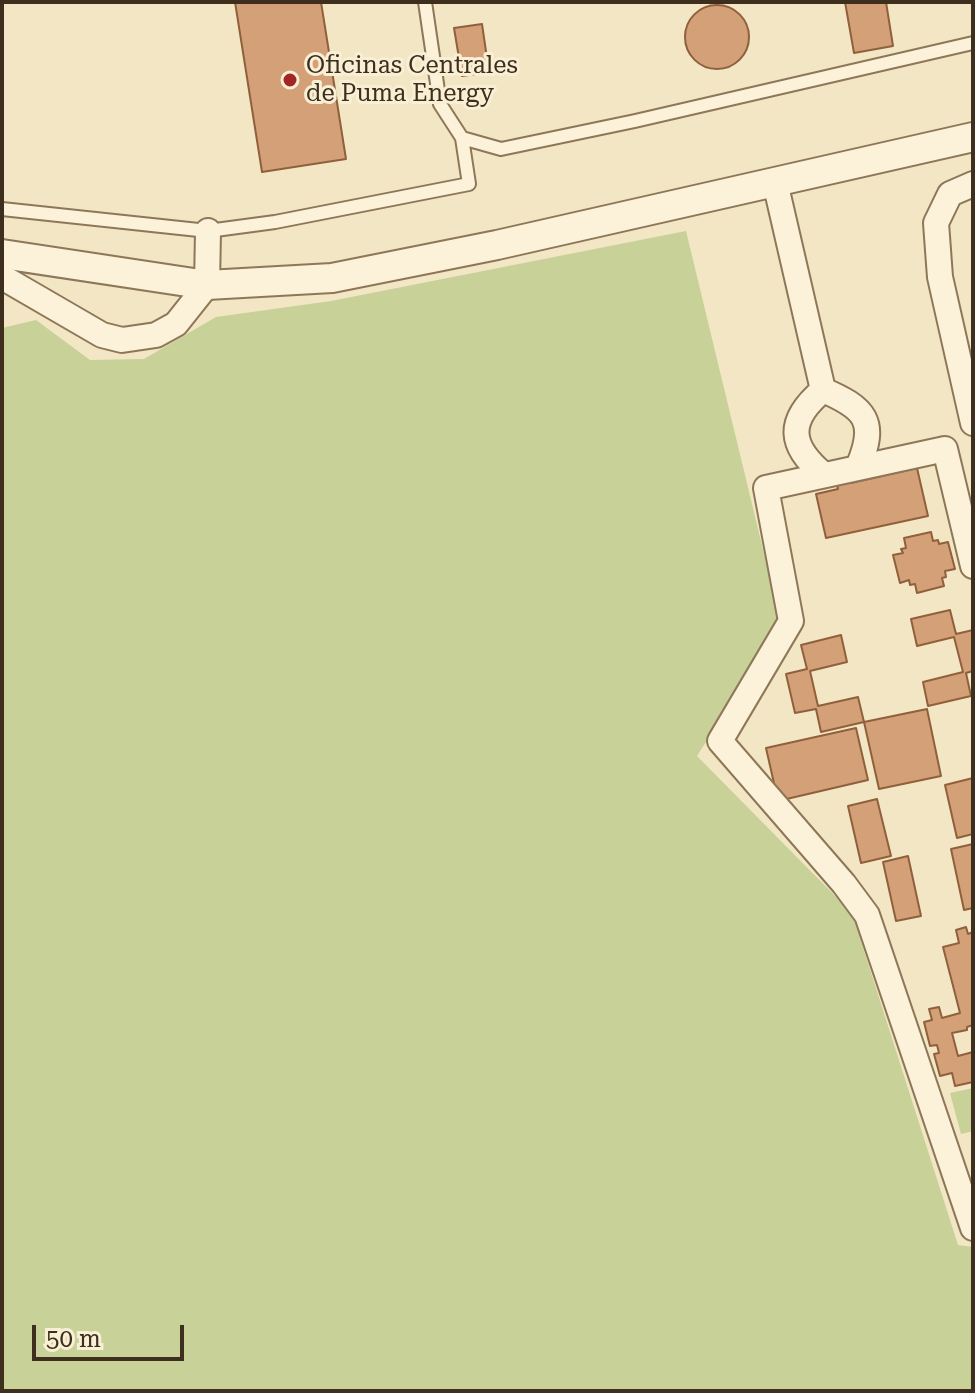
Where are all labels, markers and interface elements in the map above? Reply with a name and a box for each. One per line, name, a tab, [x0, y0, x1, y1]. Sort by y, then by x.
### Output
place label: Oficinas Centrales de Puma Energy	[306, 52, 518, 108]
marker: Oficinas Centrales de Puma Energy	[281, 71, 299, 89]
scale bar	[36, 1309, 188, 1359]
text: 50 m	[46, 1325, 101, 1353]

